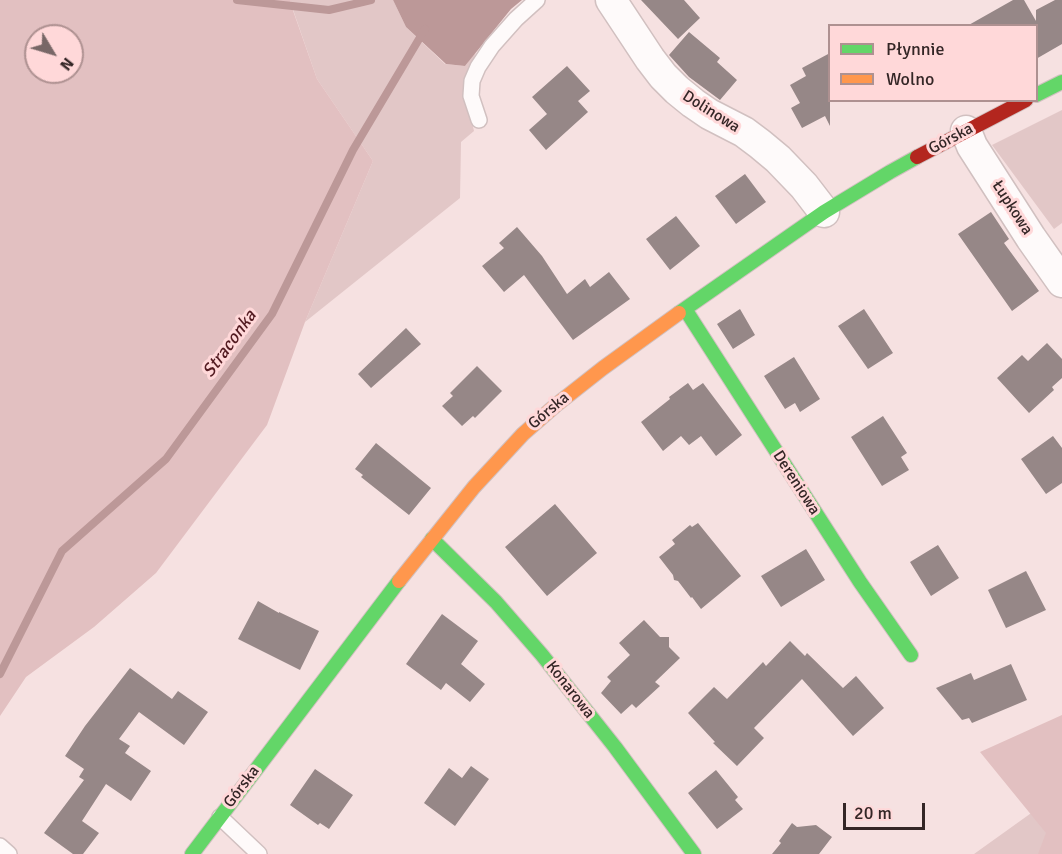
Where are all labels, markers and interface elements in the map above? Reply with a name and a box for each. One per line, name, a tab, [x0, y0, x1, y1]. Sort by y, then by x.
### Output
north arrow	[24, 24, 84, 84]
legend	[828, 24, 1038, 102]
text: Płynnie	[886, 38, 944, 60]
text: N	[55, 53, 78, 74]
text: Wolno	[886, 68, 934, 90]
street label: Dolinowa	[679, 87, 743, 137]
street label: Górska	[925, 119, 977, 159]
street label: Łupkowa	[987, 177, 1037, 239]
water label: Straconka	[198, 306, 262, 382]
street label: Górska	[525, 388, 573, 434]
street label: Dereniowa	[768, 447, 824, 519]
street label: Konarowa	[542, 657, 598, 723]
street label: Górska	[220, 762, 264, 812]
scale bar	[846, 791, 928, 829]
text: 20 m	[854, 802, 892, 824]

